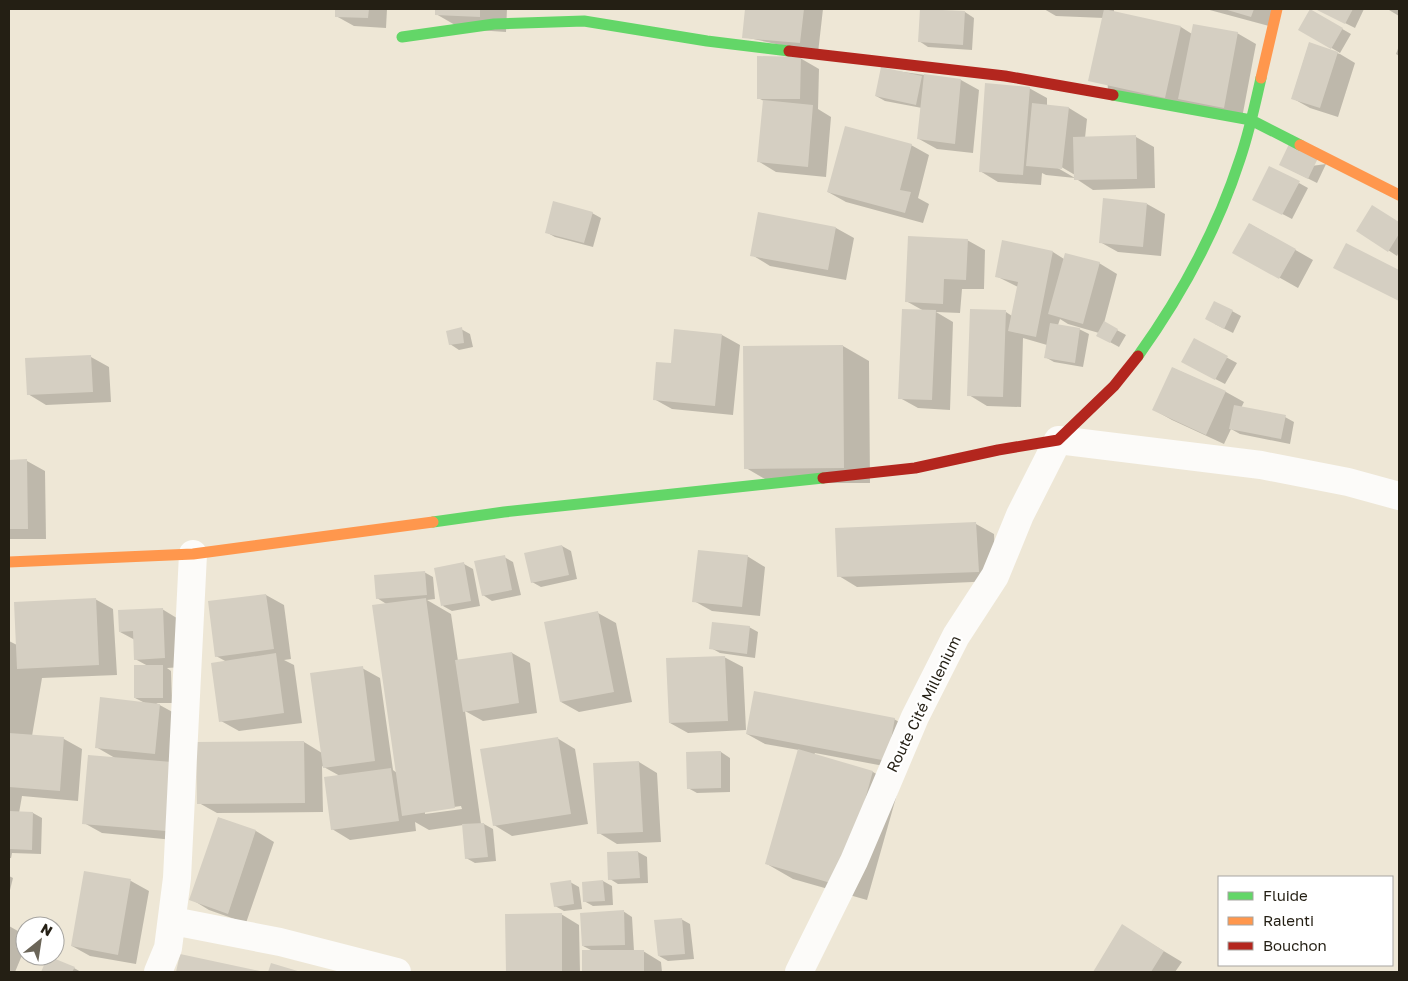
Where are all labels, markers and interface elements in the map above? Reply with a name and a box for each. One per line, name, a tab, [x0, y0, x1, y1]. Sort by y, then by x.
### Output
street label: Route Cité Millenium	[882, 632, 964, 775]
legend	[1218, 876, 1393, 966]
text: Fluide	[1263, 886, 1308, 904]
text: Ralenti	[1263, 911, 1314, 929]
north arrow	[15, 916, 65, 966]
text: N	[38, 919, 56, 939]
text: Bouchon	[1263, 936, 1327, 954]

